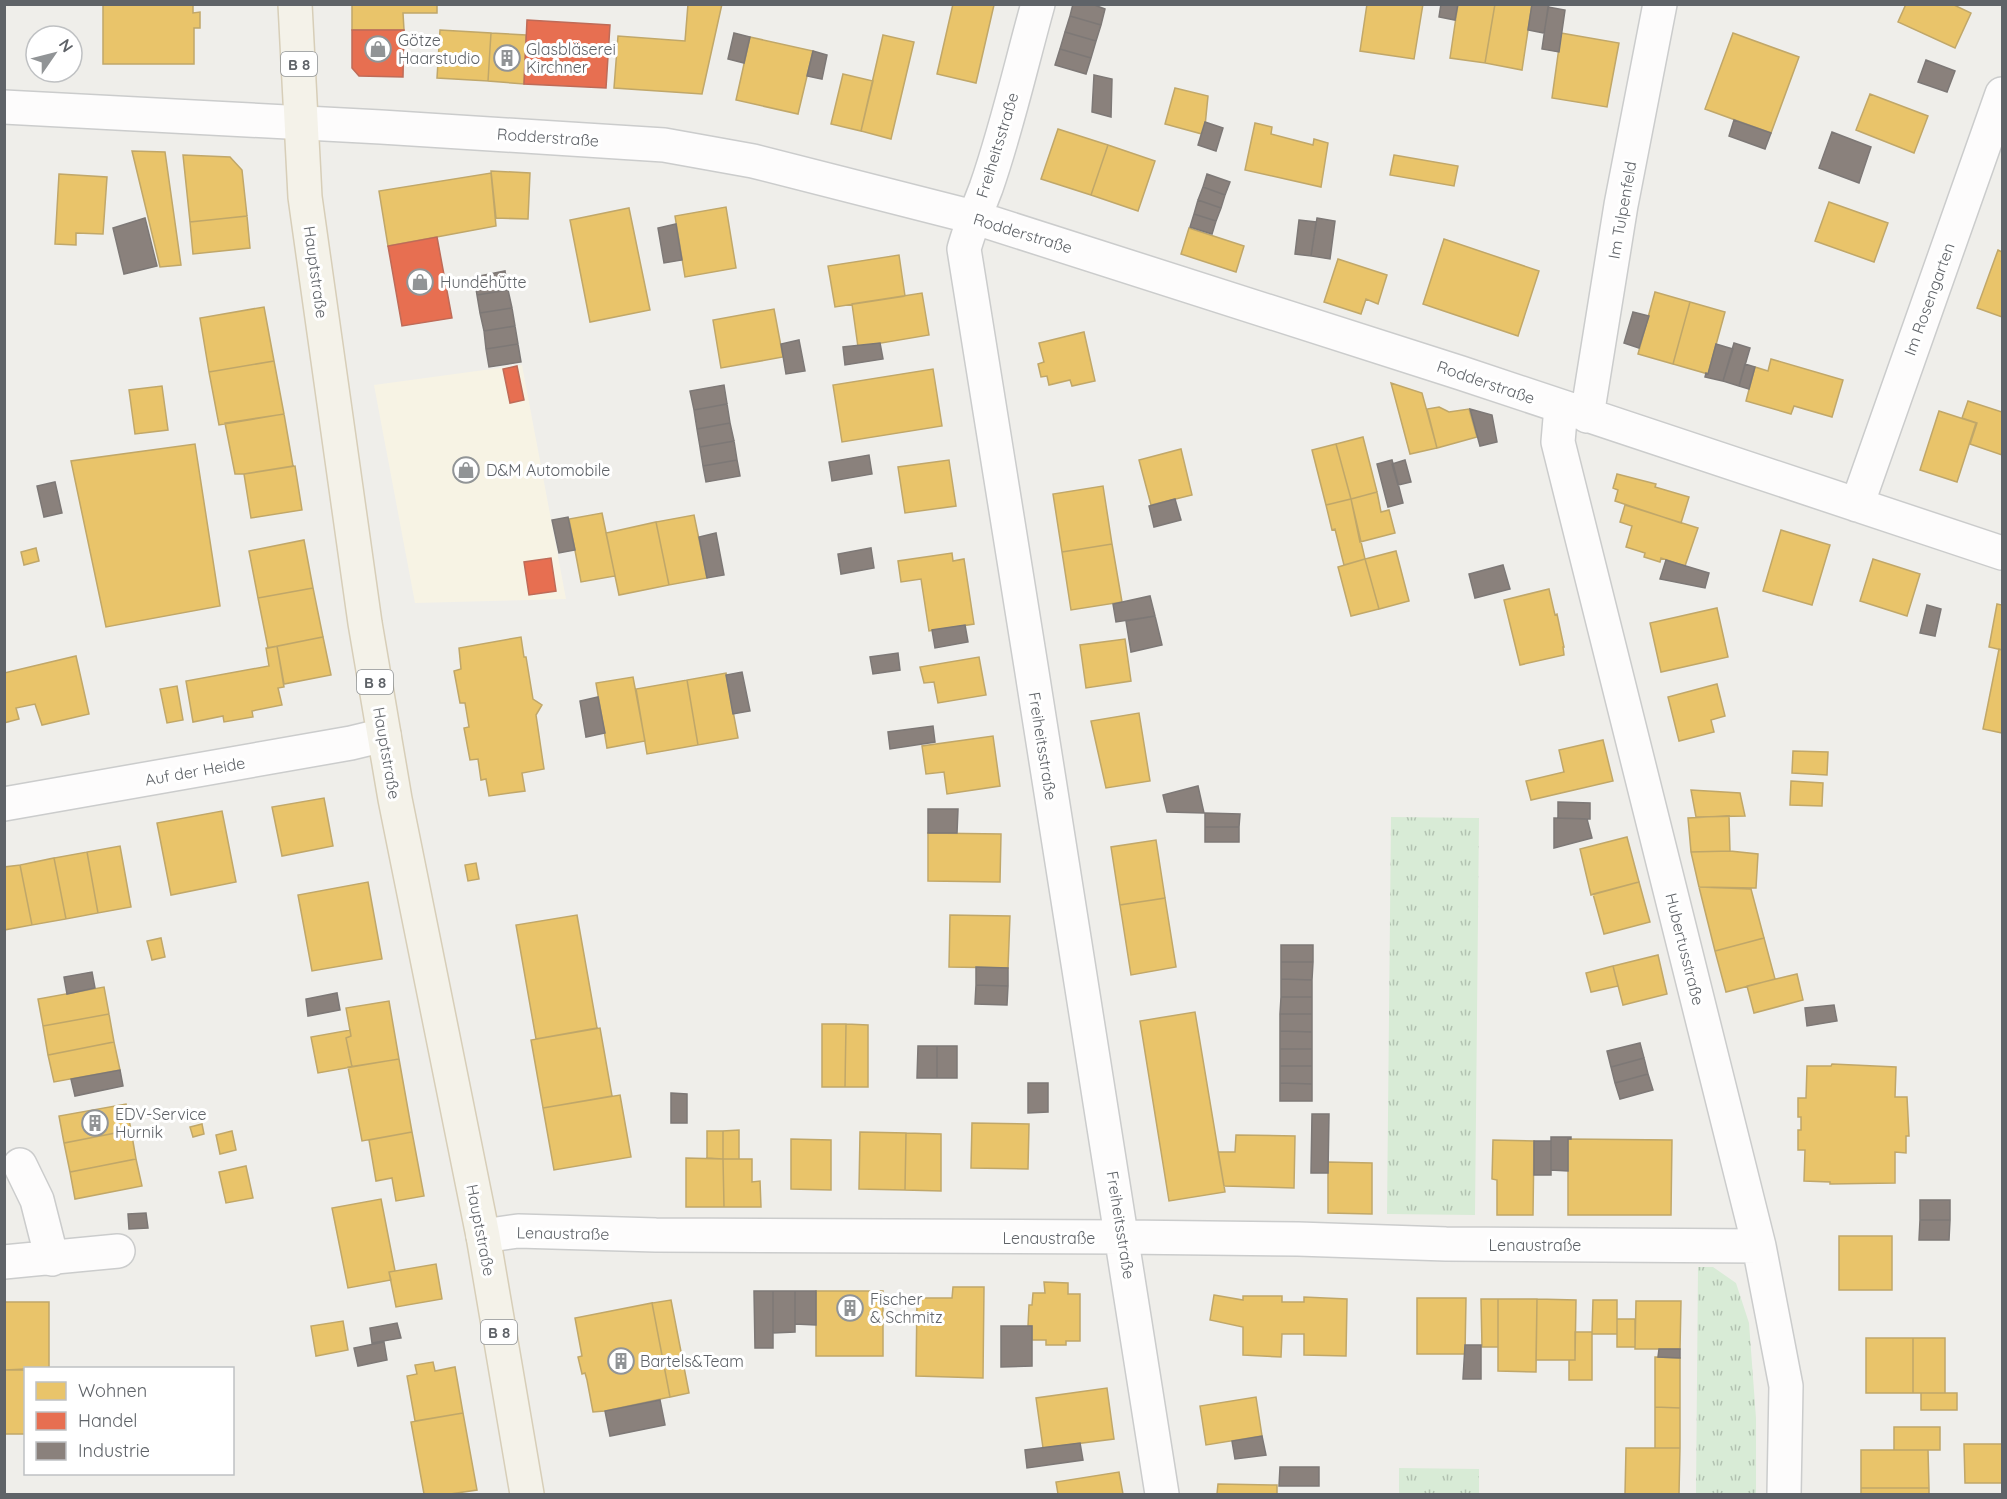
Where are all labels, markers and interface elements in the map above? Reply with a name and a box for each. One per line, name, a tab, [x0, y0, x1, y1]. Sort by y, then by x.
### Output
north arrow	[24, 24, 84, 84]
place label: Götze Haarstudio	[398, 30, 480, 68]
shop icon: Götze Haarstudio	[363, 34, 393, 64]
text: N	[55, 35, 78, 56]
place label: Glasbläserei Kirchner	[526, 39, 616, 77]
building icon: Glasbläserei Kirchner	[492, 43, 522, 73]
road number: B 8	[281, 52, 317, 76]
street label: Freiheitsstraße	[971, 90, 1023, 200]
street label: Rodderstraße	[496, 123, 600, 151]
street label: Im Tulpenfeld	[1604, 160, 1640, 260]
street label: Rodderstraße	[971, 208, 1075, 258]
street label: Hauptstraße	[300, 225, 332, 319]
street label: Im Rosengarten	[1899, 240, 1959, 358]
shop icon: Hundehütte	[405, 267, 435, 297]
place label: Hundehütte	[440, 272, 527, 292]
street label: Rodderstraße	[1434, 356, 1538, 408]
shop icon: D&M Automobile	[451, 455, 481, 485]
place label: D&M Automobile	[486, 460, 610, 480]
road number: B 8	[357, 670, 393, 694]
street label: Freiheitsstraße	[1025, 690, 1061, 802]
street label: Hauptstraße	[369, 706, 405, 800]
street label: Auf der Heide	[143, 752, 247, 790]
street label: Hubertusstraße	[1661, 891, 1709, 1007]
place label: EDV-Service Hurnik	[115, 1104, 207, 1142]
building icon: EDV-Service Hurnik	[80, 1108, 110, 1138]
street label: Freiheitsstraße	[1103, 1169, 1139, 1281]
street label: Hauptstraße	[462, 1182, 500, 1278]
street label: Lenaustraße	[516, 1222, 610, 1244]
street label: Lenaustraße	[1003, 1228, 1095, 1248]
street label: Lenaustraße	[1489, 1235, 1581, 1255]
place label: Fischer & Schmitz	[870, 1289, 943, 1327]
building icon: Fischer & Schmitz	[835, 1293, 865, 1323]
road number: B 8	[481, 1320, 517, 1344]
building icon: Bartels&Team	[606, 1346, 636, 1376]
place label: Bartels&Team	[640, 1351, 744, 1371]
legend	[24, 1367, 234, 1475]
text: Wohnen	[78, 1379, 147, 1402]
text: Handel	[78, 1409, 138, 1432]
text: Industrie	[78, 1439, 150, 1462]

